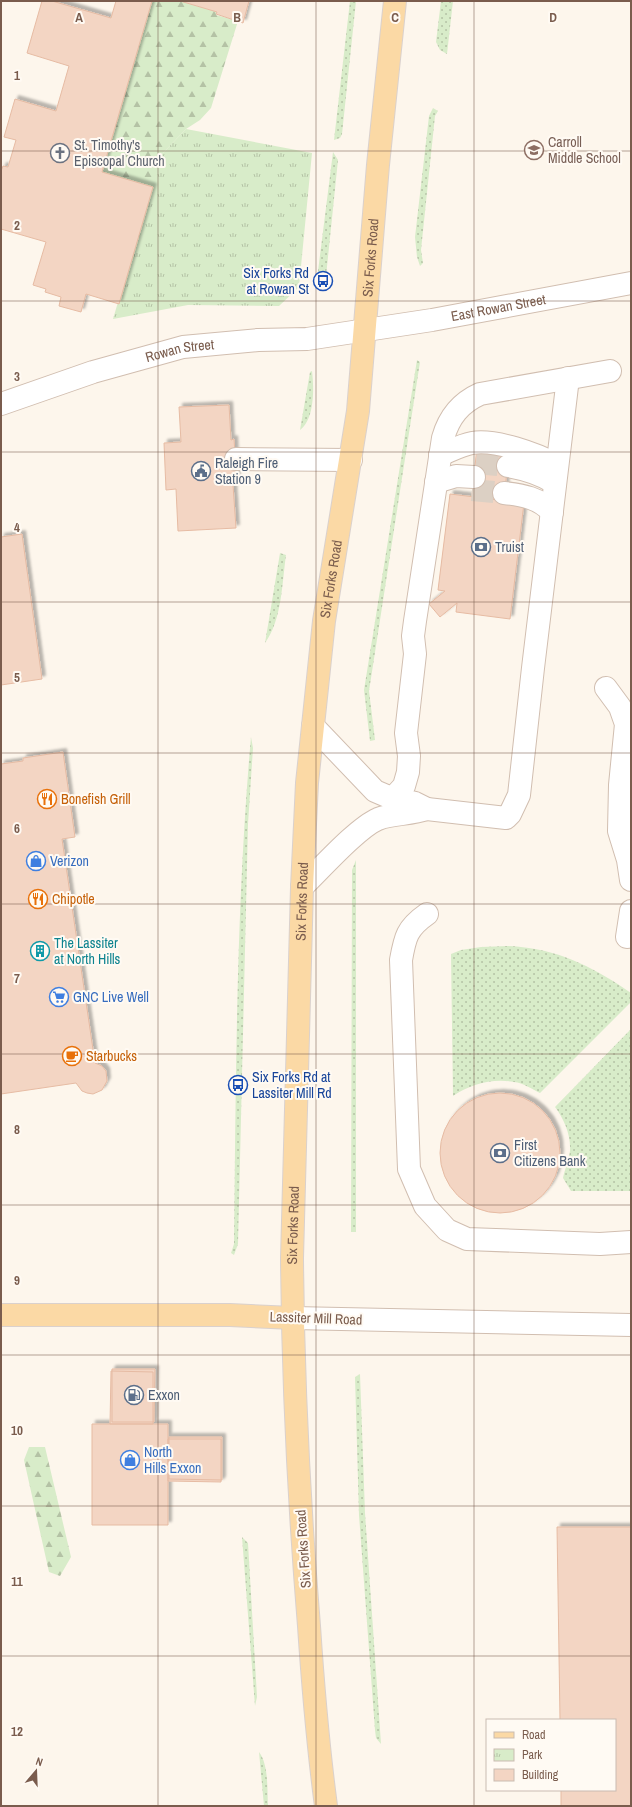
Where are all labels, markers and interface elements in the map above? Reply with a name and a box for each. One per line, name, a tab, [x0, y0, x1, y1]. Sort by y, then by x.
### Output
text: A	[75, 9, 83, 26]
text: B	[233, 9, 241, 26]
text: C	[391, 9, 399, 26]
text: D	[549, 9, 557, 26]
text: 1	[14, 67, 20, 84]
place label: Carroll Middle School	[548, 133, 621, 167]
place label: St. Timothy's Episcopal Church	[74, 136, 165, 170]
school or university icon: Carroll Middle School	[523, 139, 545, 161]
church icon: St. Timothy's Episcopal Church	[49, 142, 71, 164]
text: 2	[14, 217, 20, 234]
street label: Six Forks Road	[358, 218, 383, 298]
place label: Six Forks Rd at Rowan St	[243, 264, 309, 298]
bus stop icon: Six Forks Rd at Rowan St	[312, 270, 334, 292]
street label: East Rowan Street	[450, 290, 547, 325]
street label: Rowan Street	[143, 335, 215, 366]
text: 3	[14, 368, 20, 385]
place label: Raleigh Fire Station 9	[215, 454, 278, 488]
public building icon: Raleigh Fire Station 9	[190, 460, 212, 482]
text: 4	[14, 519, 20, 536]
bank icon: Truist	[470, 536, 492, 558]
place label: Truist	[495, 538, 524, 556]
street label: Six Forks Road	[316, 539, 346, 619]
text: 5	[14, 669, 20, 686]
restaurant icon: Bonefish Grill	[36, 788, 58, 810]
place label: Bonefish Grill	[61, 790, 131, 808]
text: 6	[14, 820, 20, 837]
shop icon: Verizon	[25, 850, 47, 872]
place label: Verizon	[50, 852, 89, 870]
street label: Six Forks Road	[292, 862, 312, 941]
restaurant icon: Chipotle	[27, 888, 49, 910]
place label: Chipotle	[52, 890, 95, 908]
place label: The Lassiter at North Hills	[54, 934, 121, 968]
building icon: The Lassiter at North Hills	[29, 940, 51, 962]
text: 7	[14, 970, 20, 987]
supermarket icon: GNC Live Well	[48, 986, 70, 1008]
place label: GNC Live Well	[73, 988, 149, 1006]
cafe icon: Starbucks	[61, 1045, 83, 1067]
place label: Starbucks	[86, 1047, 137, 1065]
place label: Six Forks Rd at Lassiter Mill Rd	[252, 1068, 332, 1102]
bus stop icon: Six Forks Rd at Lassiter Mill Rd	[227, 1074, 249, 1096]
text: 8	[14, 1121, 20, 1138]
place label: First Citizens Bank	[514, 1136, 586, 1170]
bank icon: First Citizens Bank	[489, 1142, 511, 1164]
street label: Six Forks Road	[283, 1186, 303, 1265]
text: 9	[14, 1272, 20, 1289]
street label: Lassiter Mill Road	[269, 1307, 363, 1329]
fuel station icon: Exxon	[123, 1384, 145, 1406]
place label: Exxon	[148, 1386, 180, 1404]
text: 10	[11, 1422, 23, 1439]
place label: North Hills Exxon	[144, 1443, 201, 1477]
shop icon: North Hills Exxon	[119, 1449, 141, 1471]
street label: Six Forks Road	[291, 1509, 315, 1589]
text: 11	[11, 1573, 23, 1590]
legend	[486, 1719, 616, 1791]
text: 12	[11, 1723, 23, 1740]
text: Road	[522, 1727, 546, 1743]
text: Park	[522, 1747, 542, 1763]
north arrow	[16, 1751, 56, 1791]
text: N	[34, 1754, 45, 1769]
text: Building	[522, 1767, 559, 1783]

